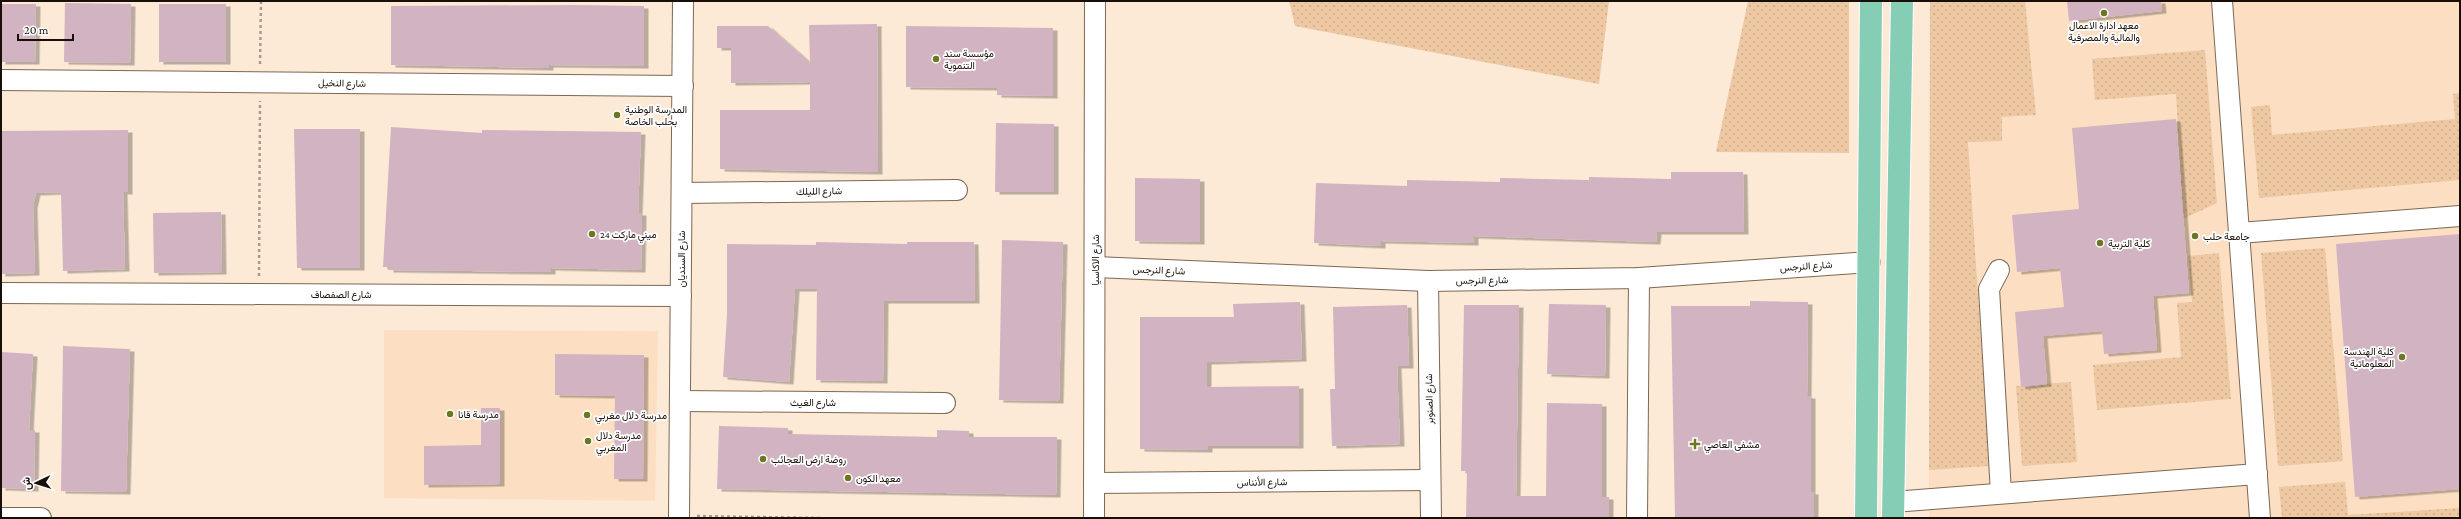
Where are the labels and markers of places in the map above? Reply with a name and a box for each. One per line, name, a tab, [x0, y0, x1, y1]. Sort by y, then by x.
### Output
marker: معهد ادارة الاعمال والمالية والمصرفية	[2099, 8, 2109, 18]
place label: معهد ادارة الاعمال والمالية والمصرفية	[2068, 20, 2140, 44]
place label: مؤسسة سند التنموية	[944, 48, 994, 72]
marker: مؤسسة سند التنموية	[931, 54, 941, 64]
place label: المدرسة الوطنية بحلب الخاصة	[625, 104, 687, 128]
marker: المدرسة الوطنية بحلب الخاصة	[612, 110, 622, 120]
marker: ميني ماركت 24	[587, 229, 597, 239]
place label: ميني ماركت 24	[600, 229, 657, 243]
marker: جامعة حلب	[2190, 231, 2200, 241]
place label: جامعة حلب	[2203, 231, 2250, 243]
marker: كلية التربية	[2095, 238, 2105, 248]
place label: كلية التربية	[2108, 238, 2151, 250]
place label: كلية الهندسة المعلوماتية	[2344, 346, 2395, 370]
marker: كلية الهندسة المعلوماتية	[2397, 352, 2407, 362]
marker: مدرسة قانا	[445, 409, 455, 419]
place label: مدرسة قانا	[458, 409, 499, 421]
marker: مدرسة دلال مغربي	[582, 410, 592, 420]
place label: مدرسة دلال مغربي	[595, 410, 667, 424]
place label: مدرسة دلال المغربي	[596, 430, 641, 456]
marker: مدرسة دلال المغربي	[583, 436, 593, 446]
marker: مشفى العاصي	[1689, 438, 1701, 450]
place label: مشفى العاصي	[1704, 439, 1760, 453]
marker: روضة ارض العجائب	[758, 454, 768, 464]
place label: روضة ارض العجائب	[771, 454, 846, 466]
marker: معهد الكون	[843, 473, 853, 483]
place label: معهد الكون	[856, 473, 901, 485]

